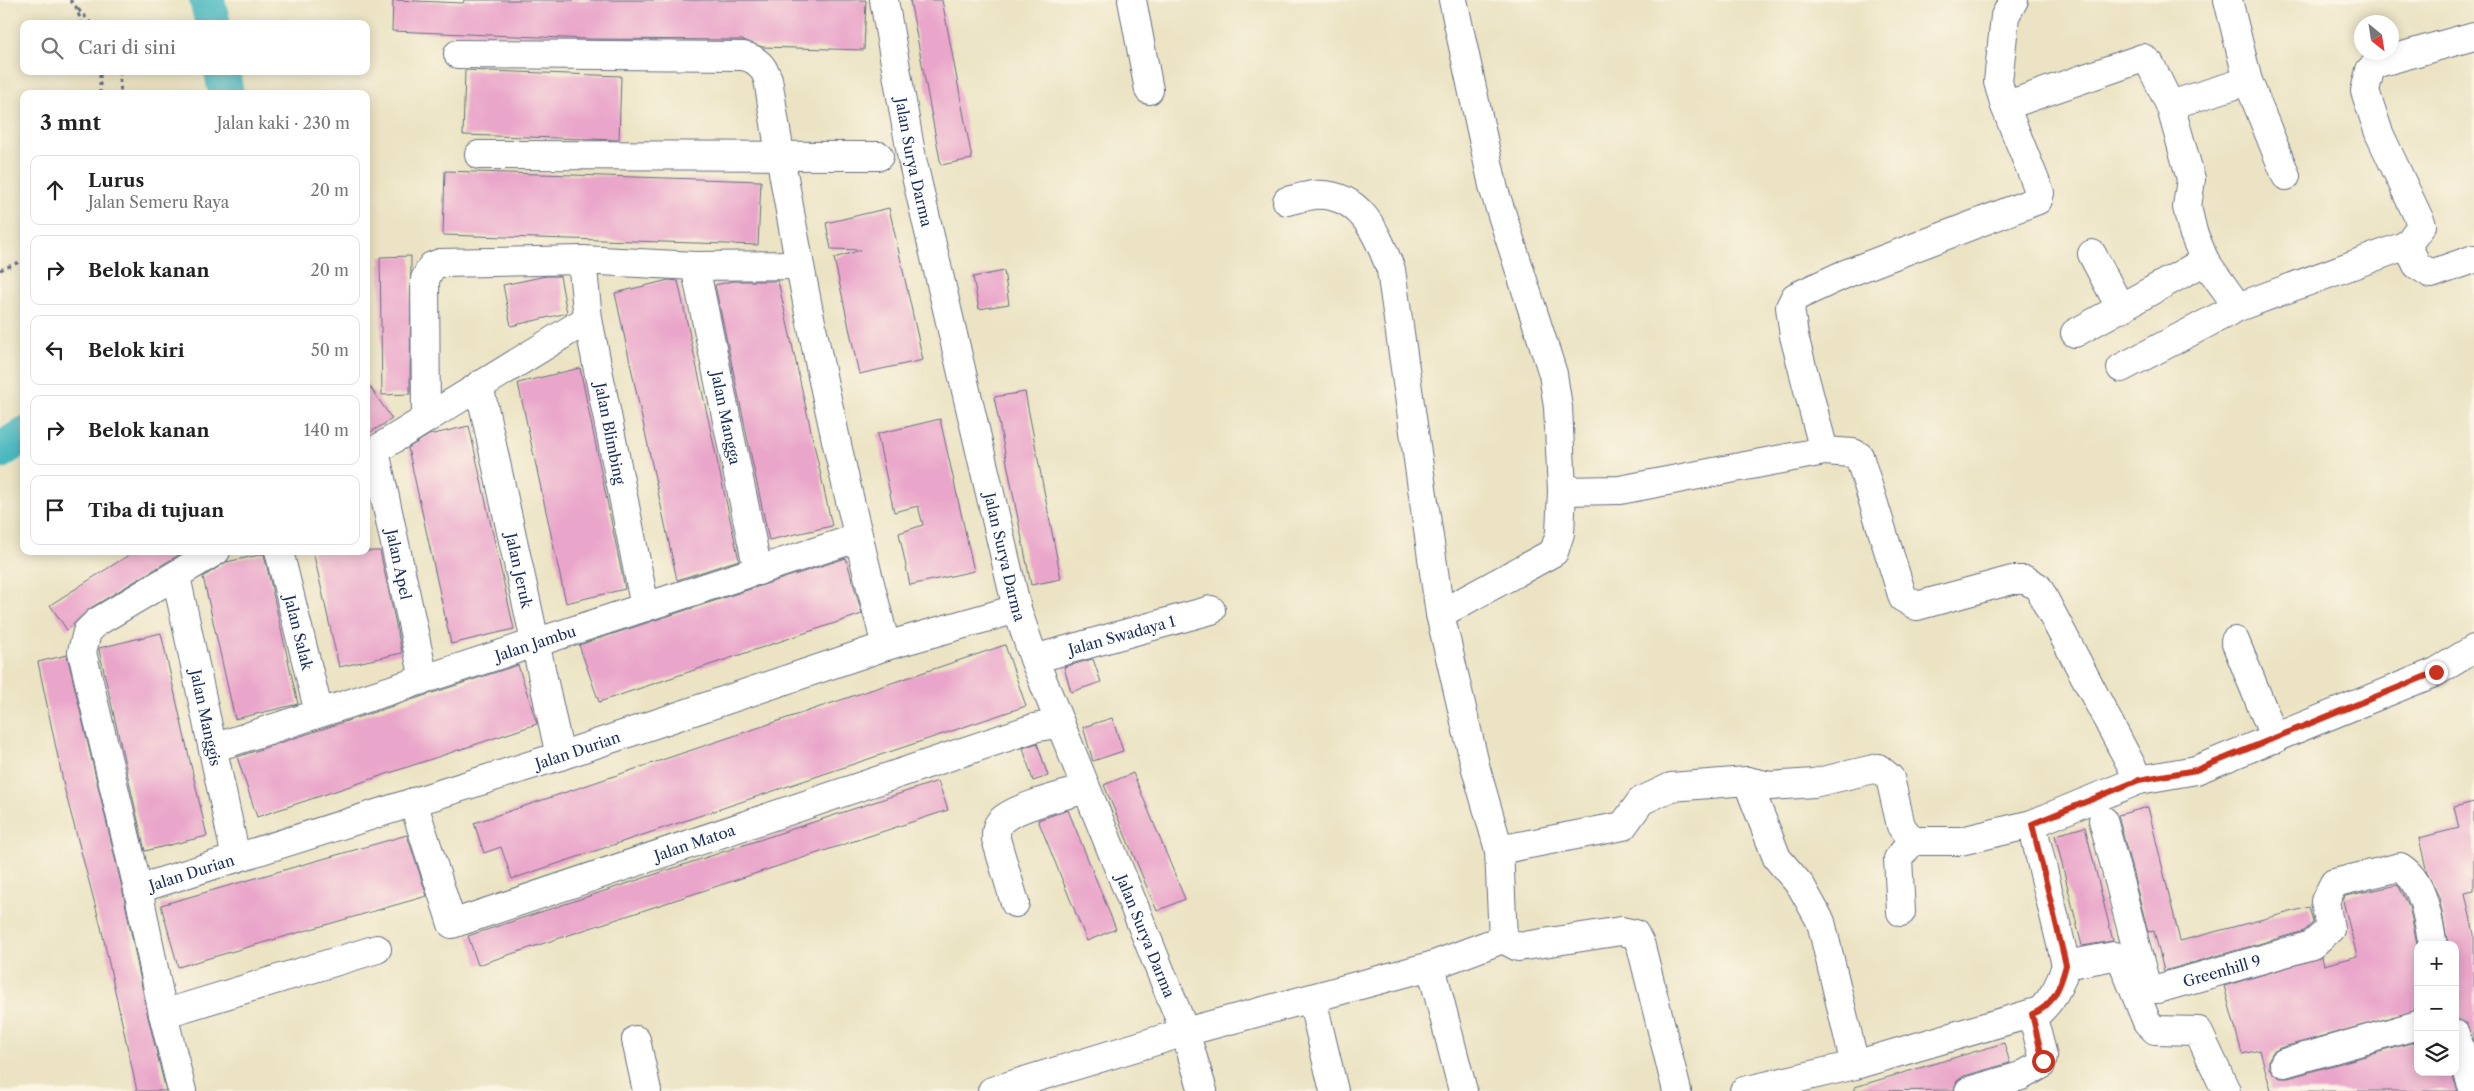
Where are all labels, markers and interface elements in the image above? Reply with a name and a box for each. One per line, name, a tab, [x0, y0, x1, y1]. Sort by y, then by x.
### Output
north arrow	[2354, 15, 2399, 60]
search box	[20, 20, 370, 75]
icon: search	[38, 34, 66, 62]
text: Cari di sini	[78, 36, 176, 59]
street label: Jalan Surya Darma	[892, 94, 937, 229]
text: 3 mnt	[40, 110, 101, 135]
text: Jalan kaki · 230 m	[217, 113, 350, 133]
text: Lurus	[88, 169, 144, 192]
icon: ahead	[41, 176, 69, 204]
text: 20 m	[310, 180, 349, 200]
text: Jalan Semeru Raya	[88, 192, 229, 212]
icon: right	[41, 256, 69, 284]
text: Belok kanan	[88, 259, 210, 282]
text: 20 m	[310, 260, 349, 280]
icon: left	[41, 336, 69, 364]
text: Belok kiri	[88, 339, 185, 362]
text: 50 m	[311, 340, 349, 360]
street label: Jalan Mangga	[707, 367, 745, 466]
street label: Jalan Blimbing	[591, 379, 630, 486]
icon: right	[41, 416, 69, 444]
text: Belok kanan	[88, 419, 210, 442]
text: 140 m	[304, 420, 349, 440]
street label: Jalan Surya Darma	[980, 489, 1030, 624]
icon: arrive	[41, 496, 69, 524]
text: Tiba di tujuan	[88, 499, 224, 522]
street label: Jalan Apel	[382, 526, 416, 602]
street label: Jalan Jeruk	[502, 529, 537, 611]
street label: Jalan Salak	[280, 591, 318, 673]
street label: Jalan Swadaya 1	[1064, 611, 1178, 659]
street label: Jalan Jambu	[490, 621, 578, 666]
route end	[2425, 661, 2448, 684]
street label: Jalan Manggis	[186, 666, 226, 768]
street label: Jalan Durian	[531, 727, 623, 773]
street label: Jalan Matoa	[650, 820, 738, 865]
street label: Jalan Durian	[144, 850, 237, 895]
street label: Jalan Surya Darma	[1112, 870, 1180, 1000]
map controls	[2414, 941, 2459, 1076]
button: +	[2414, 941, 2459, 986]
street label: Greenhill 9	[2181, 951, 2263, 991]
button: −	[2414, 986, 2459, 1031]
button: layers	[2414, 1031, 2459, 1076]
route start	[2032, 1050, 2055, 1073]

